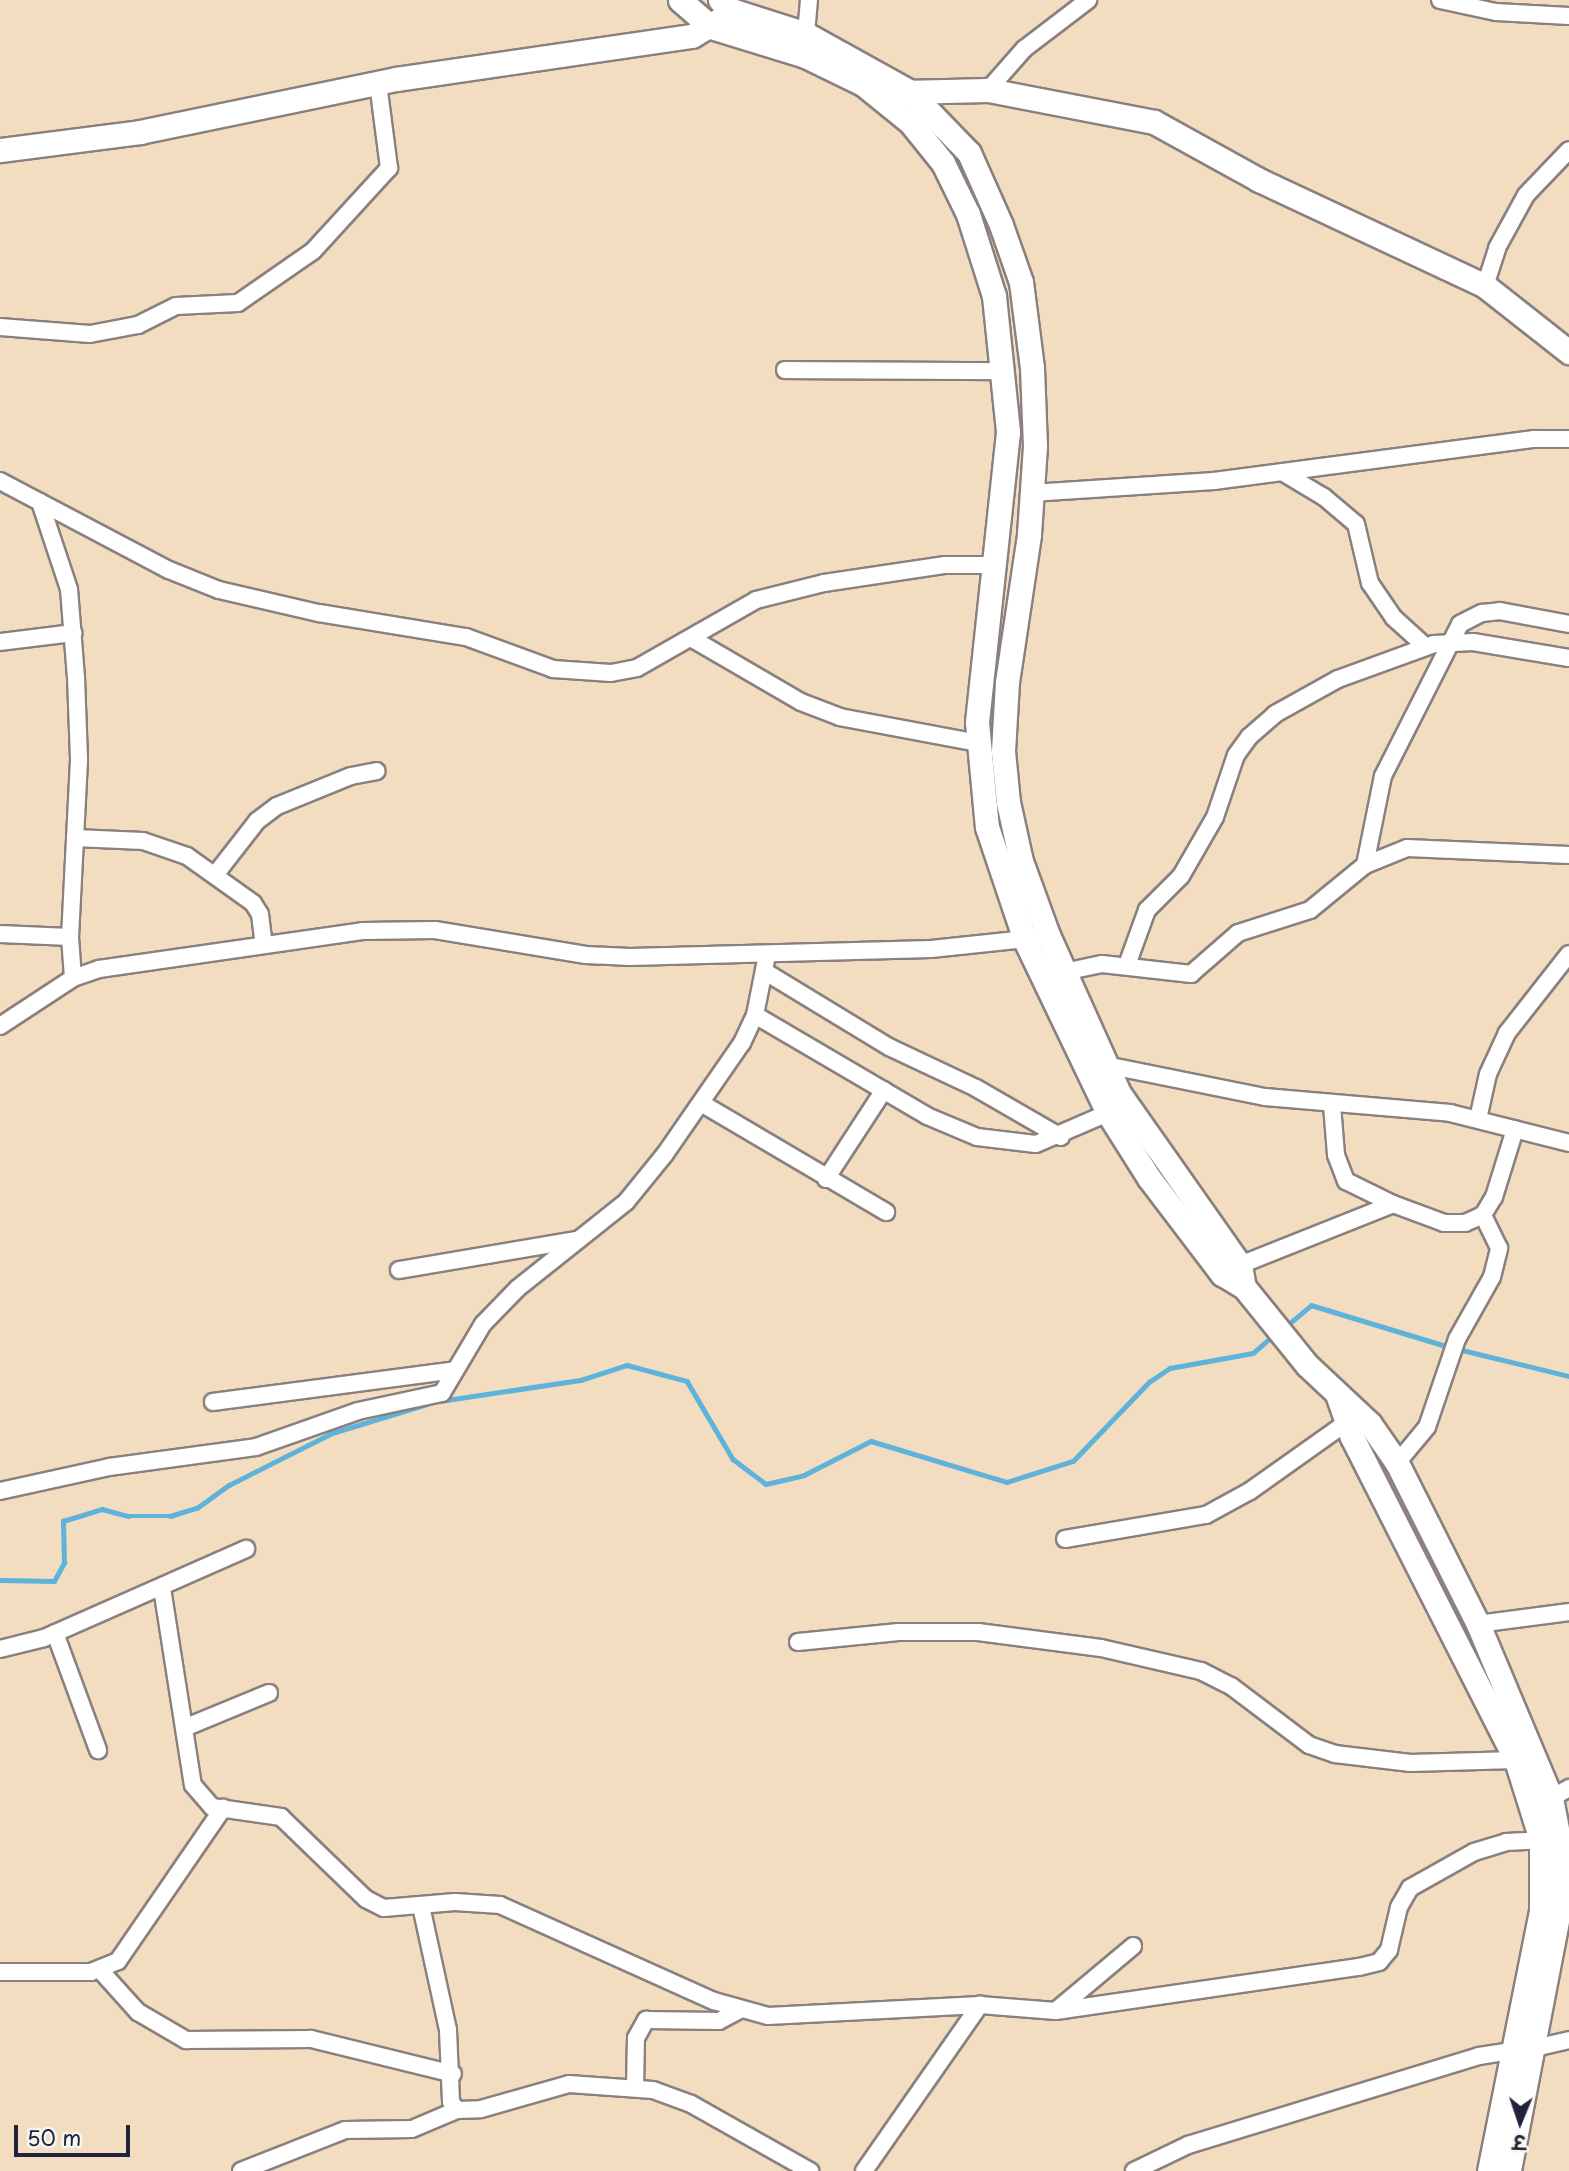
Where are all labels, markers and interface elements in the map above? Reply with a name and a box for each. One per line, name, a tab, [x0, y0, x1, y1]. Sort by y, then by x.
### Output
north arrow	[1485, 2087, 1555, 2157]
scale bar	[18, 2112, 133, 2156]
text: 50 m	[27, 2121, 81, 2153]
text: उ	[1512, 2129, 1526, 2157]

